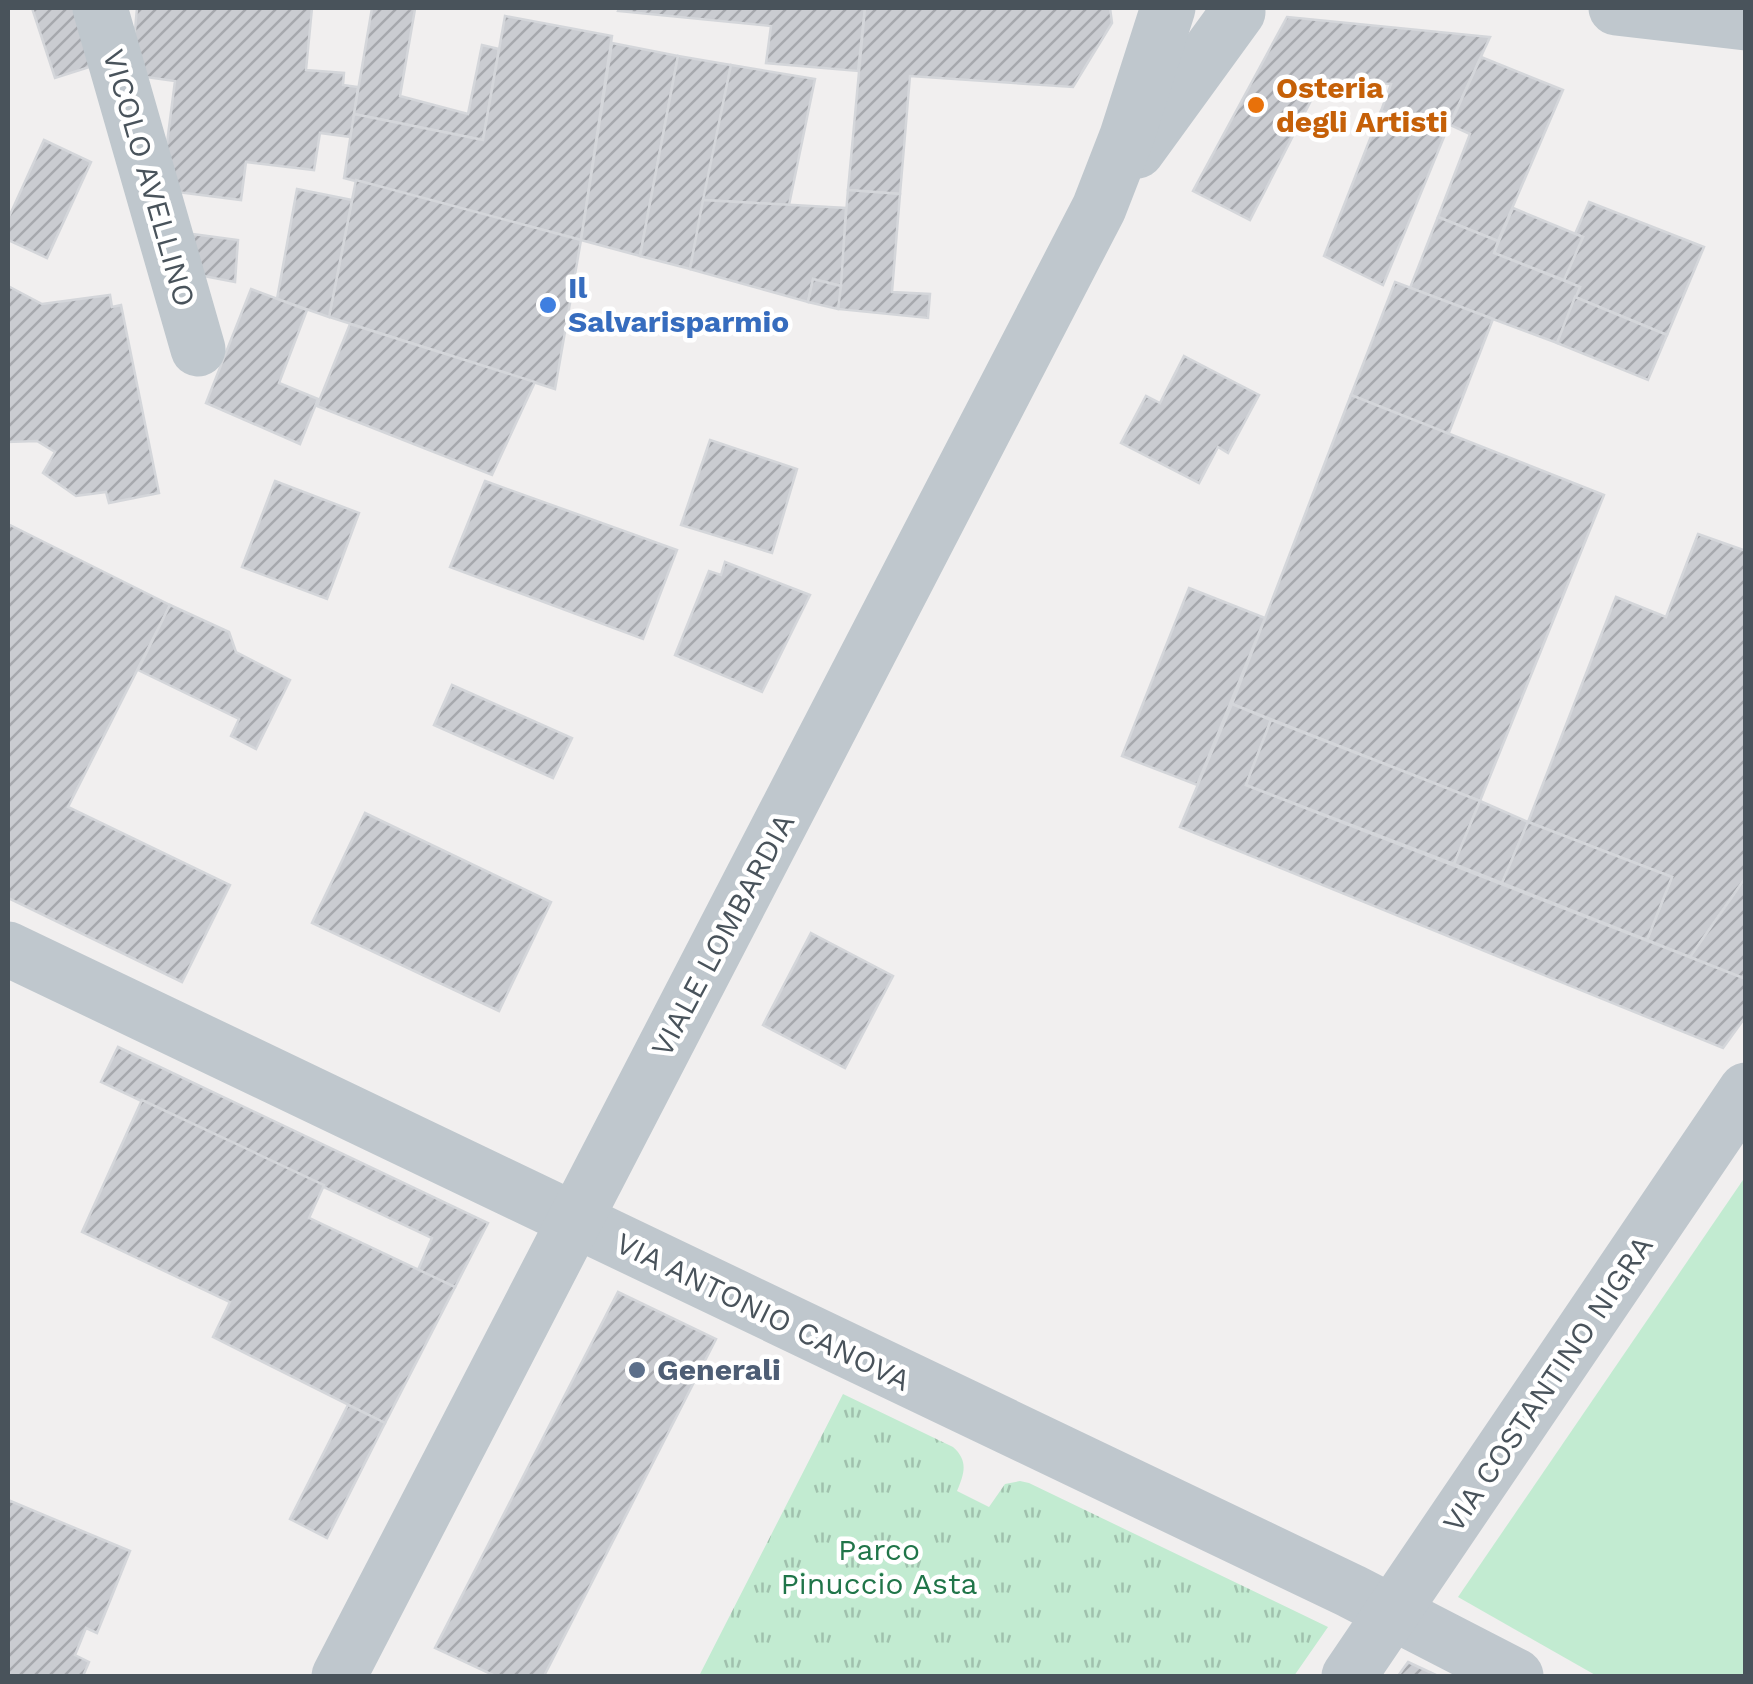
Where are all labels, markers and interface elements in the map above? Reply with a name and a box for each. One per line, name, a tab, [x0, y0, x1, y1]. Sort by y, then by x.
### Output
street label: VICOLO AVELLINO	[96, 45, 203, 310]
place label: Osteria degli Artisti	[1276, 70, 1448, 139]
marker: Osteria degli Artisti	[1245, 94, 1267, 116]
place label: Il Salvarisparmio	[568, 270, 789, 339]
marker: Il Salvarisparmio	[537, 294, 559, 316]
street label: VIALE LOMBARDIA	[644, 807, 802, 1062]
street label: VIA ANTONIO CANOVA	[610, 1225, 916, 1398]
street label: VIA COSTANTINO NIGRA	[1435, 1229, 1660, 1539]
place label: Generali	[657, 1352, 781, 1387]
marker: Generali	[626, 1359, 648, 1381]
park label: Parco Pinuccio Asta	[781, 1532, 978, 1601]

